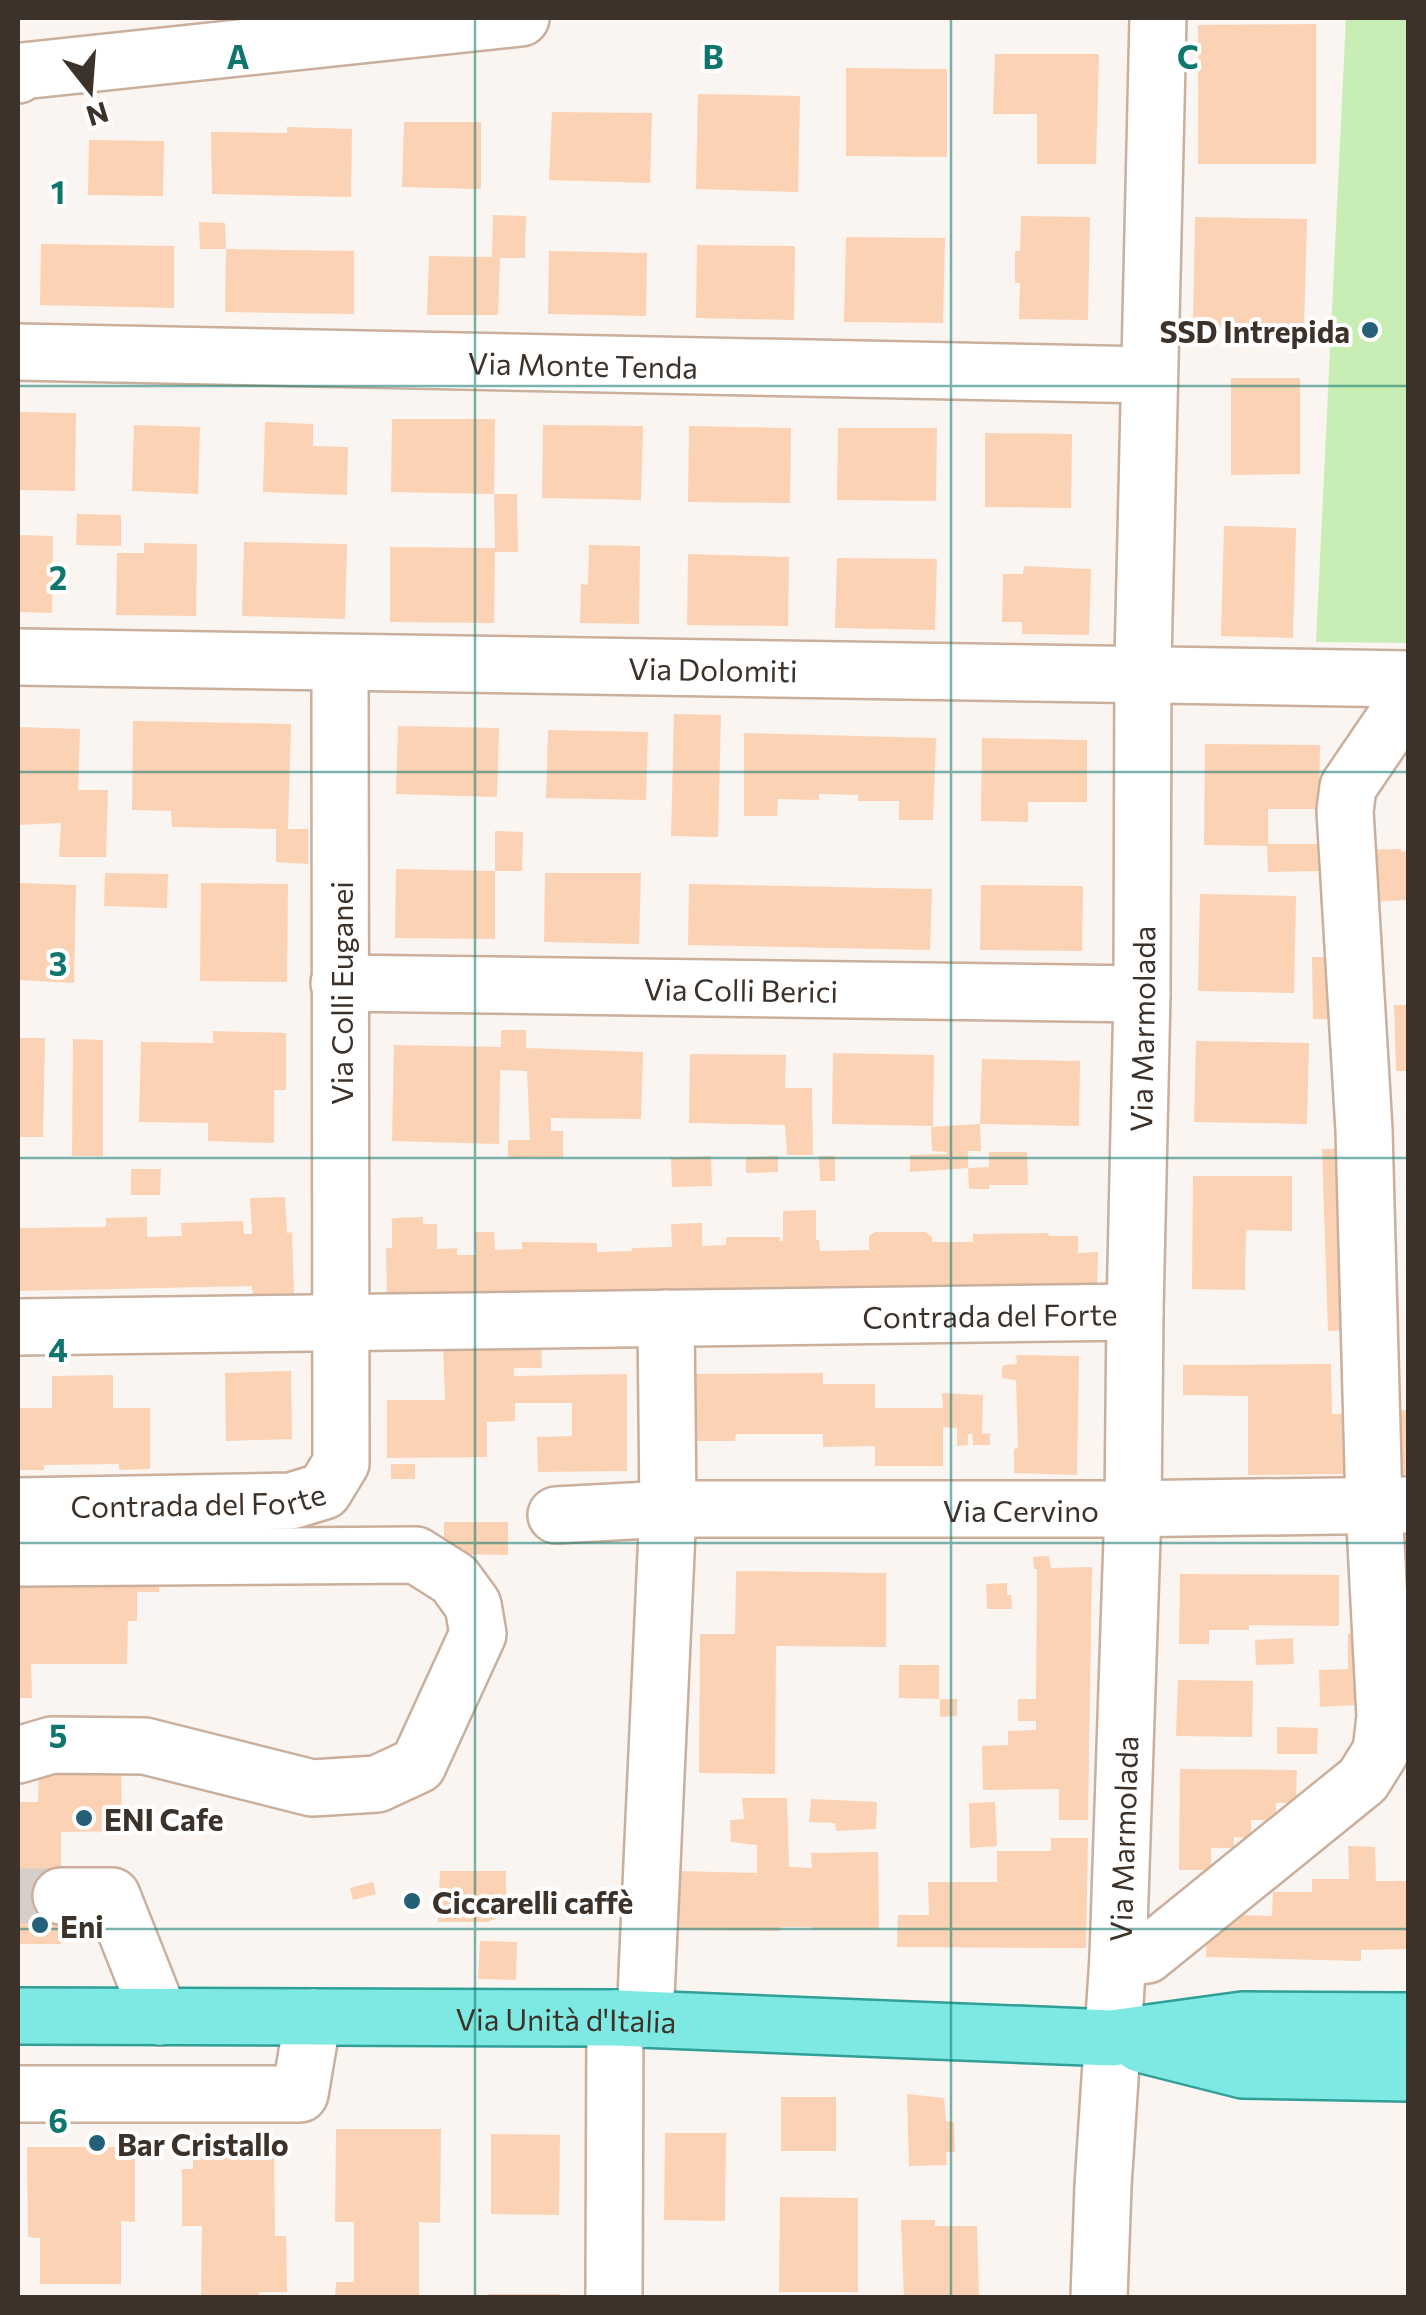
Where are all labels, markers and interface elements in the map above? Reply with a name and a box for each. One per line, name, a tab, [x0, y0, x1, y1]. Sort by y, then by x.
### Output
text: A	[227, 36, 250, 76]
text: B	[702, 36, 724, 76]
text: C	[1177, 36, 1199, 76]
north arrow	[40, 40, 140, 140]
text: N	[83, 96, 113, 134]
text: 1	[51, 171, 65, 211]
place label: SSD Intrepida	[1160, 312, 1350, 349]
marker: SSD Intrepida	[1359, 319, 1381, 341]
street label: Via Monte Tenda	[467, 343, 698, 384]
text: 2	[49, 557, 67, 597]
street label: Via Dolomiti	[628, 648, 798, 688]
street label: Via Colli Euganei	[322, 881, 359, 1105]
street label: Via Marmolada	[1120, 926, 1161, 1132]
text: 3	[49, 943, 67, 983]
street label: Via Colli Berici	[643, 969, 838, 1008]
street label: Contrada del Forte	[862, 1294, 1118, 1334]
text: 4	[48, 1329, 68, 1369]
street label: Contrada del Forte	[70, 1473, 329, 1524]
street label: Via Cervino	[943, 1491, 1099, 1528]
text: 5	[49, 1715, 67, 1755]
street label: Via Marmolada	[1100, 1735, 1144, 1942]
place label: ENI Cafe	[104, 1800, 223, 1837]
marker: ENI Cafe	[73, 1807, 95, 1829]
place label: Ciccarelli caffè	[432, 1883, 633, 1920]
marker: Ciccarelli caffè	[401, 1890, 423, 1912]
place label: Eni	[60, 1907, 104, 1944]
marker: Eni	[29, 1914, 51, 1936]
street label: Via Unità d'Italia	[455, 1999, 677, 2039]
text: 6	[48, 2100, 68, 2140]
place label: Bar Cristallo	[117, 2125, 289, 2162]
marker: Bar Cristallo	[86, 2132, 108, 2154]

